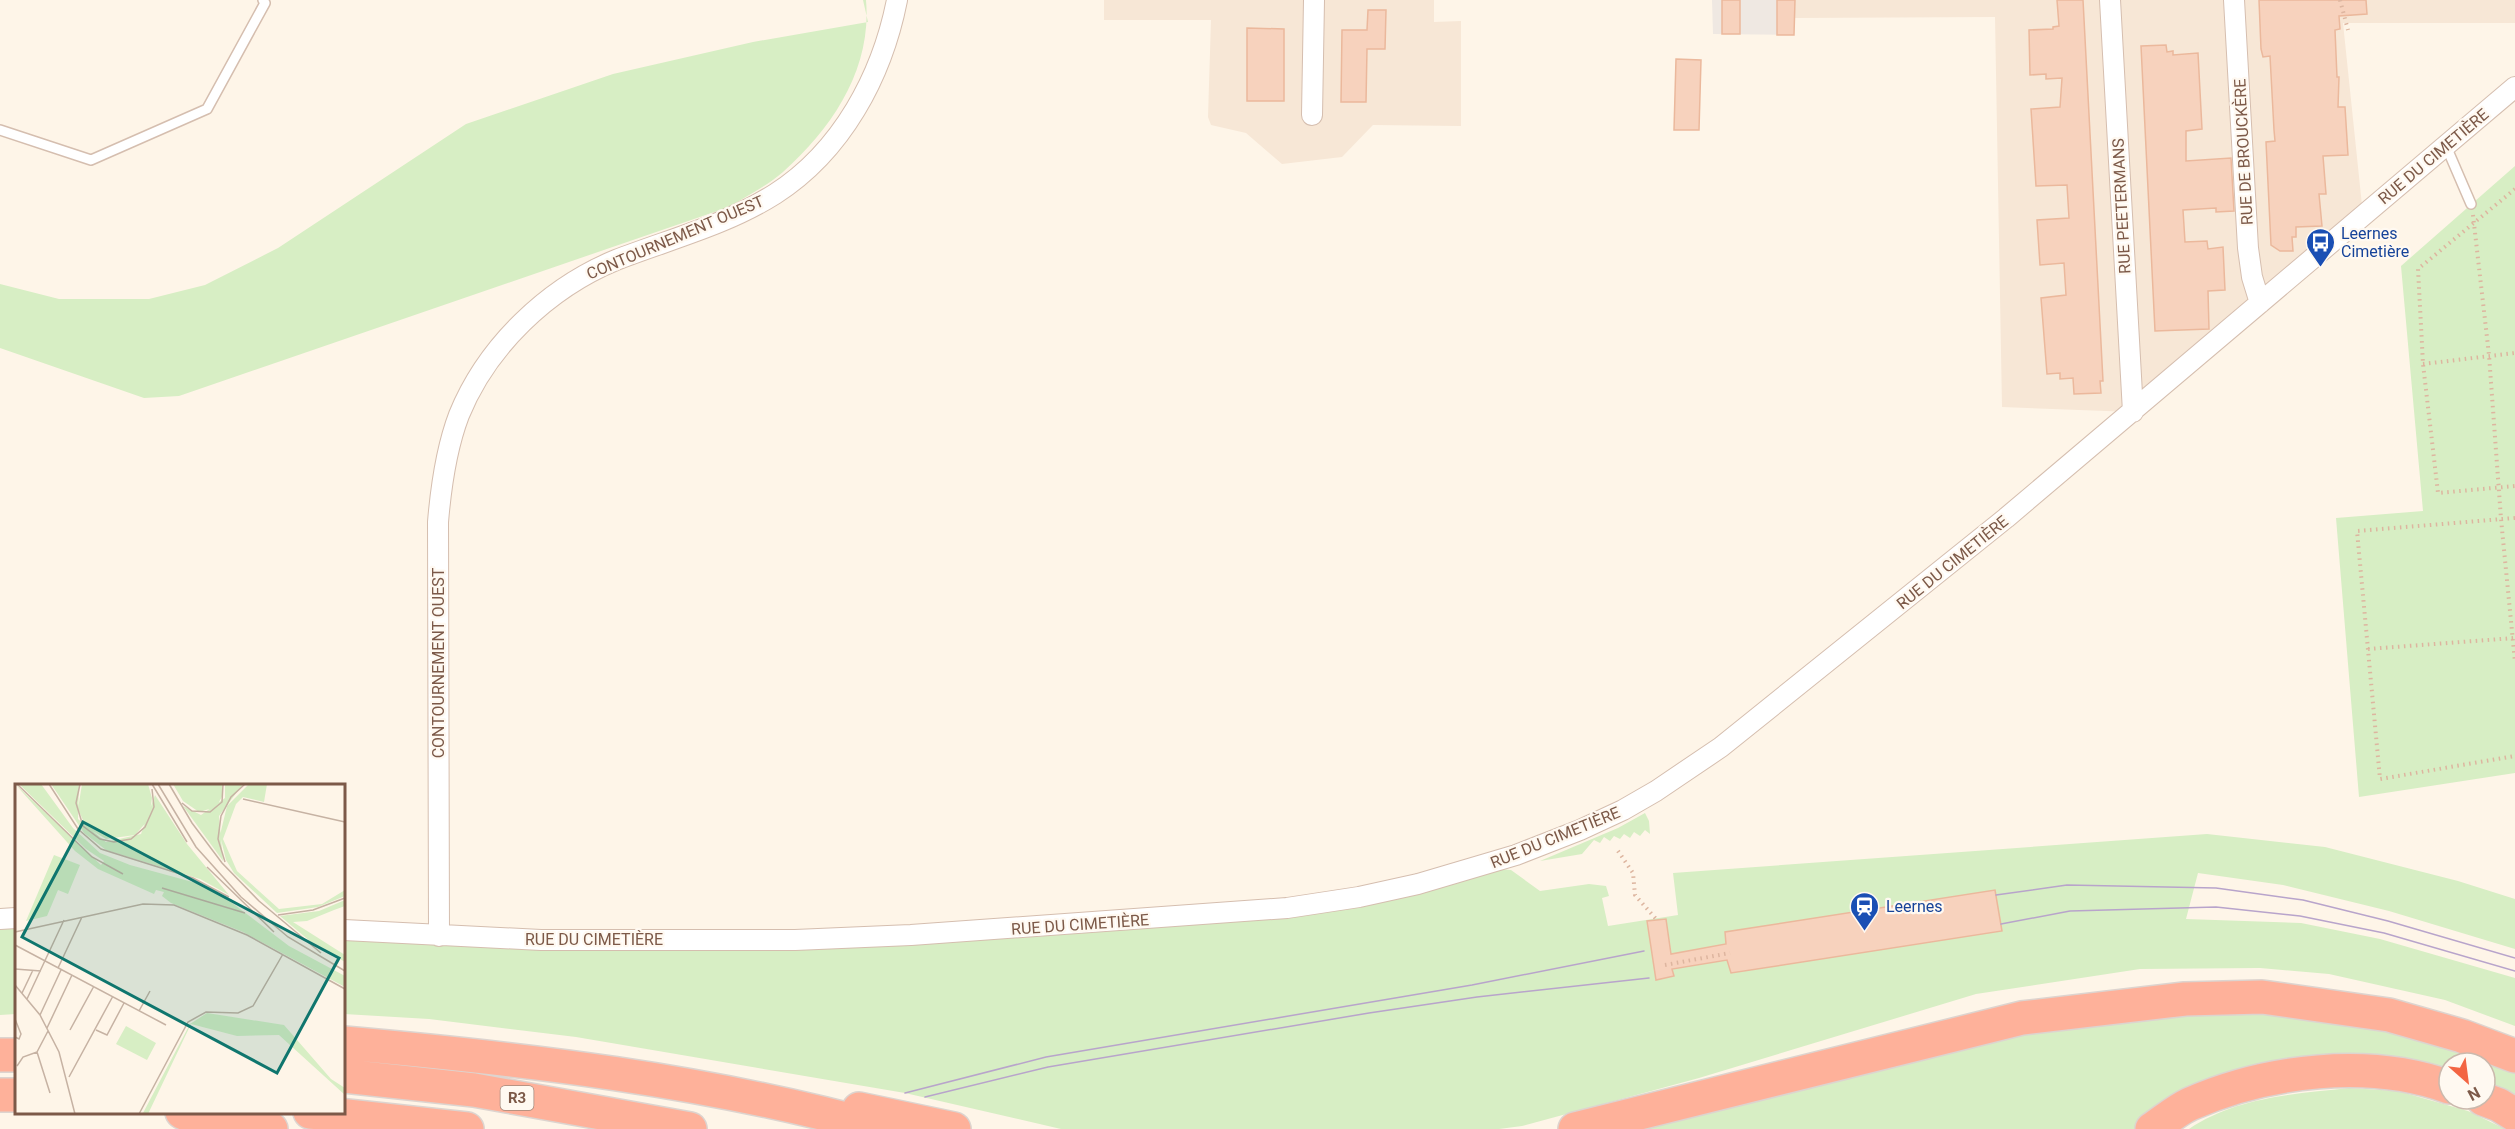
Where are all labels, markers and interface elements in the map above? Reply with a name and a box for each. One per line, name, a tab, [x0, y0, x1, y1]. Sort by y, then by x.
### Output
street label: RUE DE BROUCKÈRE	[2230, 78, 2257, 226]
street label: RUE DU CIMETIÈRE	[2374, 105, 2492, 208]
street label: RUE PEETERMANS	[2108, 138, 2135, 274]
street label: CONTOURNEMENT OUEST	[584, 191, 767, 283]
place label: Leernes Cimetière	[2341, 224, 2409, 261]
bus stop icon: Leernes Cimetière	[2304, 226, 2336, 268]
street label: RUE DU CIMETIÈRE	[1893, 512, 2012, 613]
street label: CONTOURNEMENT OUEST	[429, 567, 448, 758]
inset map	[15, 784, 345, 1114]
street label: RUE DU CIMETIÈRE	[1488, 803, 1623, 872]
station icon: Leernes	[1849, 890, 1881, 932]
place label: Leernes	[1886, 897, 1943, 916]
street label: RUE DU CIMETIÈRE	[1011, 910, 1150, 939]
street label: RUE DU CIMETIÈRE	[525, 930, 663, 949]
north arrow	[2437, 1051, 2497, 1111]
text: N	[2464, 1083, 2483, 1105]
road number: R3	[500, 1086, 534, 1110]

